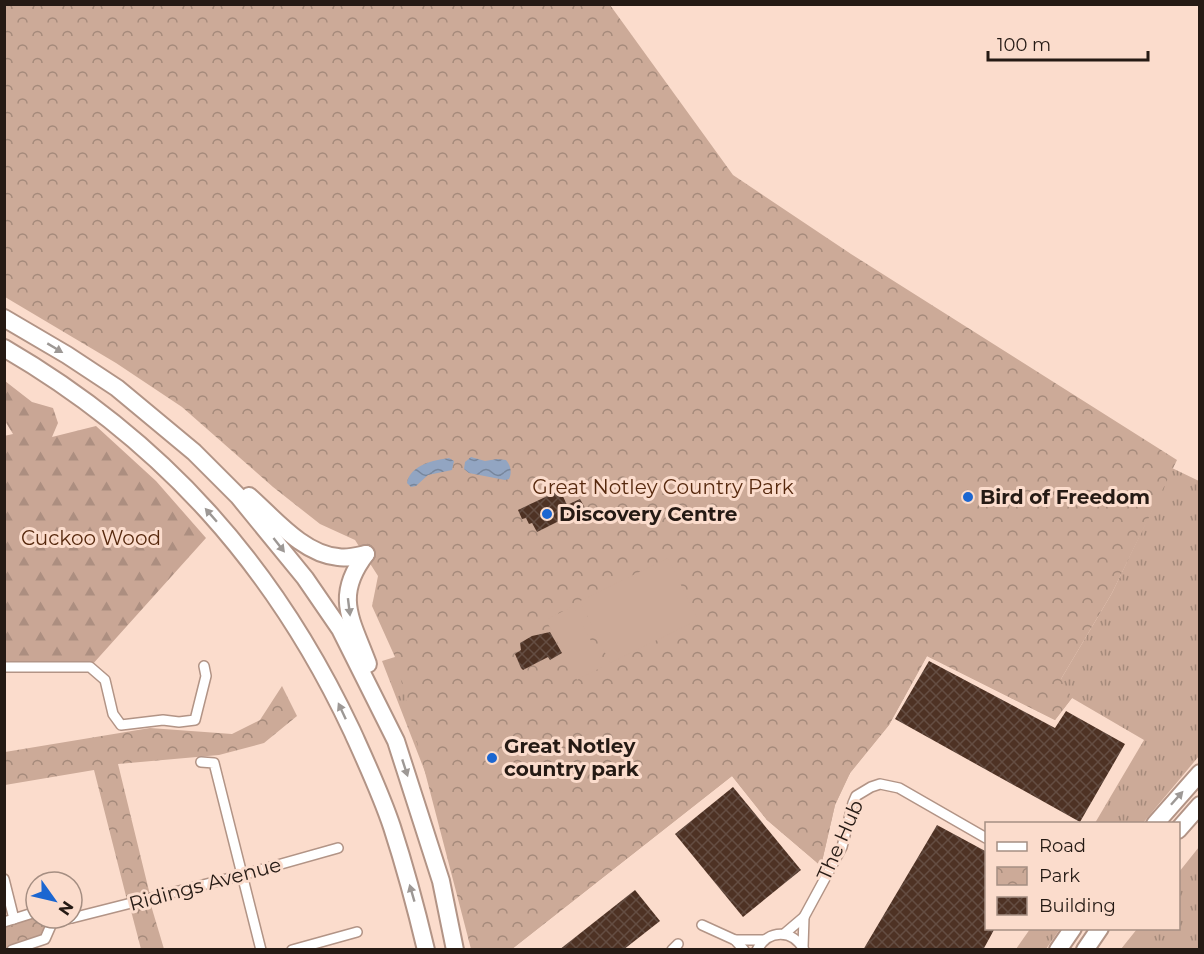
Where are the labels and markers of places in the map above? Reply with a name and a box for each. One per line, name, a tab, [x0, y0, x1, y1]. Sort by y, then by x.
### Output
place label: Bird of Freedom	[980, 485, 1150, 509]
marker: Bird of Freedom	[961, 490, 975, 504]
place label: Discovery Centre	[559, 502, 737, 526]
marker: Discovery Centre	[540, 507, 554, 521]
place label: Great Notley country park	[504, 734, 640, 781]
marker: Great Notley country park	[485, 751, 499, 765]

